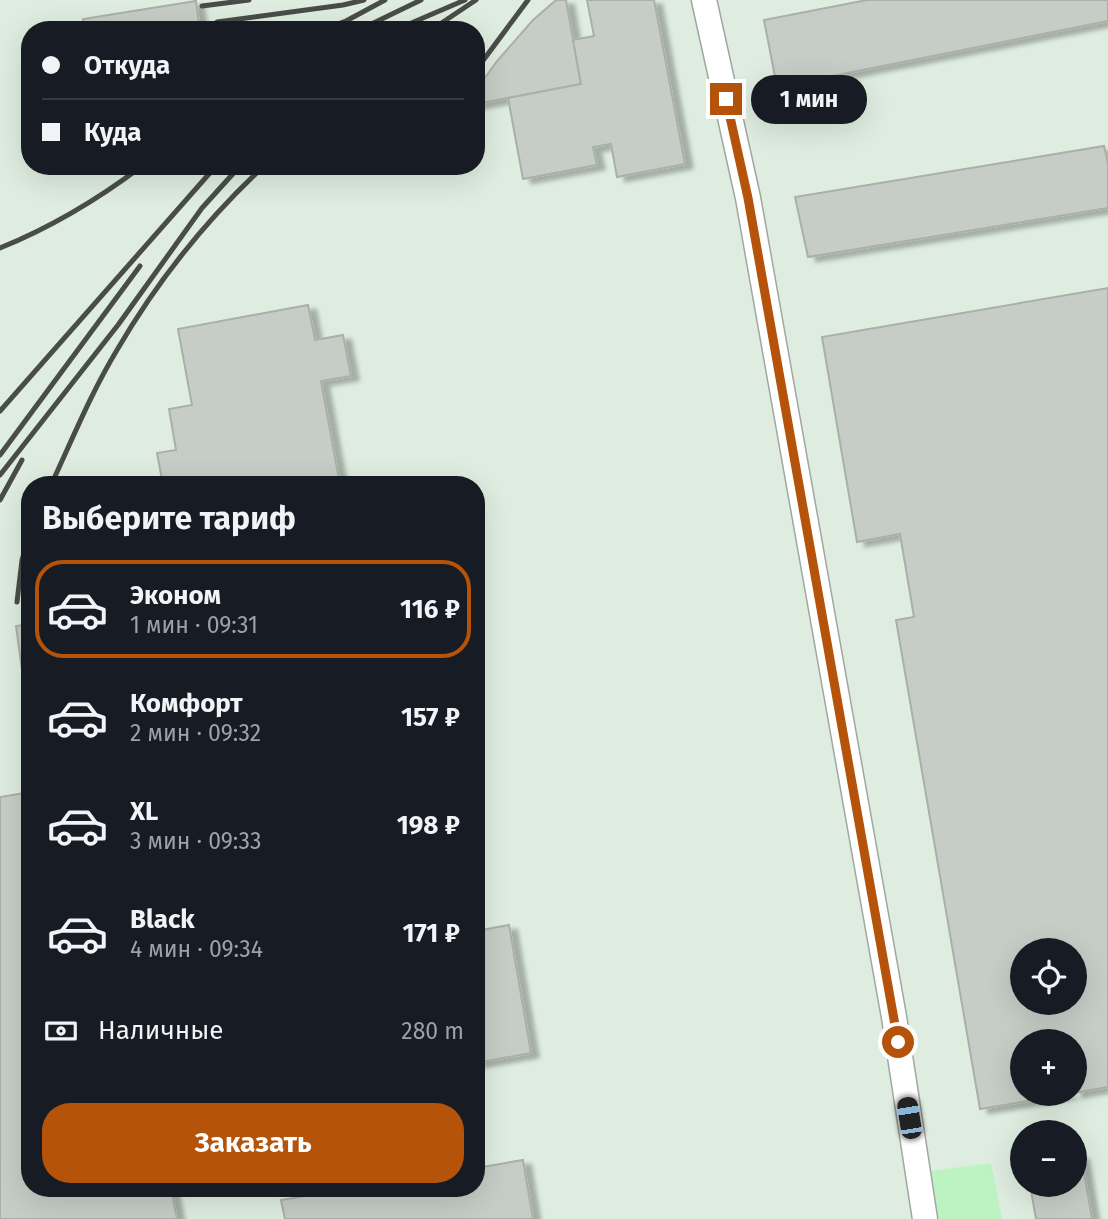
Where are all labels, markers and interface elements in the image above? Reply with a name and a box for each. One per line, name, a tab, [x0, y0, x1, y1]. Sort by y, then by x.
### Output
text: Откуда	[84, 50, 170, 81]
callout: 1 мин	[750, 74, 866, 124]
route end	[710, 83, 742, 115]
text: 1 мин	[780, 85, 838, 113]
text: Куда	[84, 117, 142, 148]
text: Выберите тариф	[42, 499, 296, 537]
icon: car	[46, 578, 109, 641]
text: Эконом	[130, 580, 221, 611]
text: 116 ₽	[400, 594, 460, 625]
text: 1 мин · 09:31	[130, 611, 258, 639]
icon: car	[46, 686, 109, 749]
text: Комфорт	[130, 688, 243, 719]
text: 157 ₽	[401, 702, 460, 733]
text: 2 мин · 09:32	[130, 719, 261, 747]
icon: car	[46, 794, 109, 857]
text: XL	[130, 796, 158, 827]
text: 198 ₽	[397, 810, 460, 841]
text: 3 мин · 09:33	[130, 827, 262, 855]
icon: car	[46, 902, 109, 965]
text: Black	[130, 904, 195, 935]
text: 171 ₽	[402, 918, 460, 949]
text: 4 мин · 09:34	[130, 935, 263, 963]
map controls	[1010, 938, 1087, 1197]
button: locate	[1010, 938, 1087, 1015]
icon: cash	[42, 1012, 80, 1050]
text: Наличные	[98, 1015, 223, 1046]
text: 280 m	[401, 1017, 464, 1045]
route start	[882, 1026, 914, 1058]
button: +	[1010, 1029, 1087, 1106]
car	[896, 1096, 923, 1140]
button: Заказать	[42, 1103, 464, 1183]
button: −	[1010, 1120, 1087, 1197]

